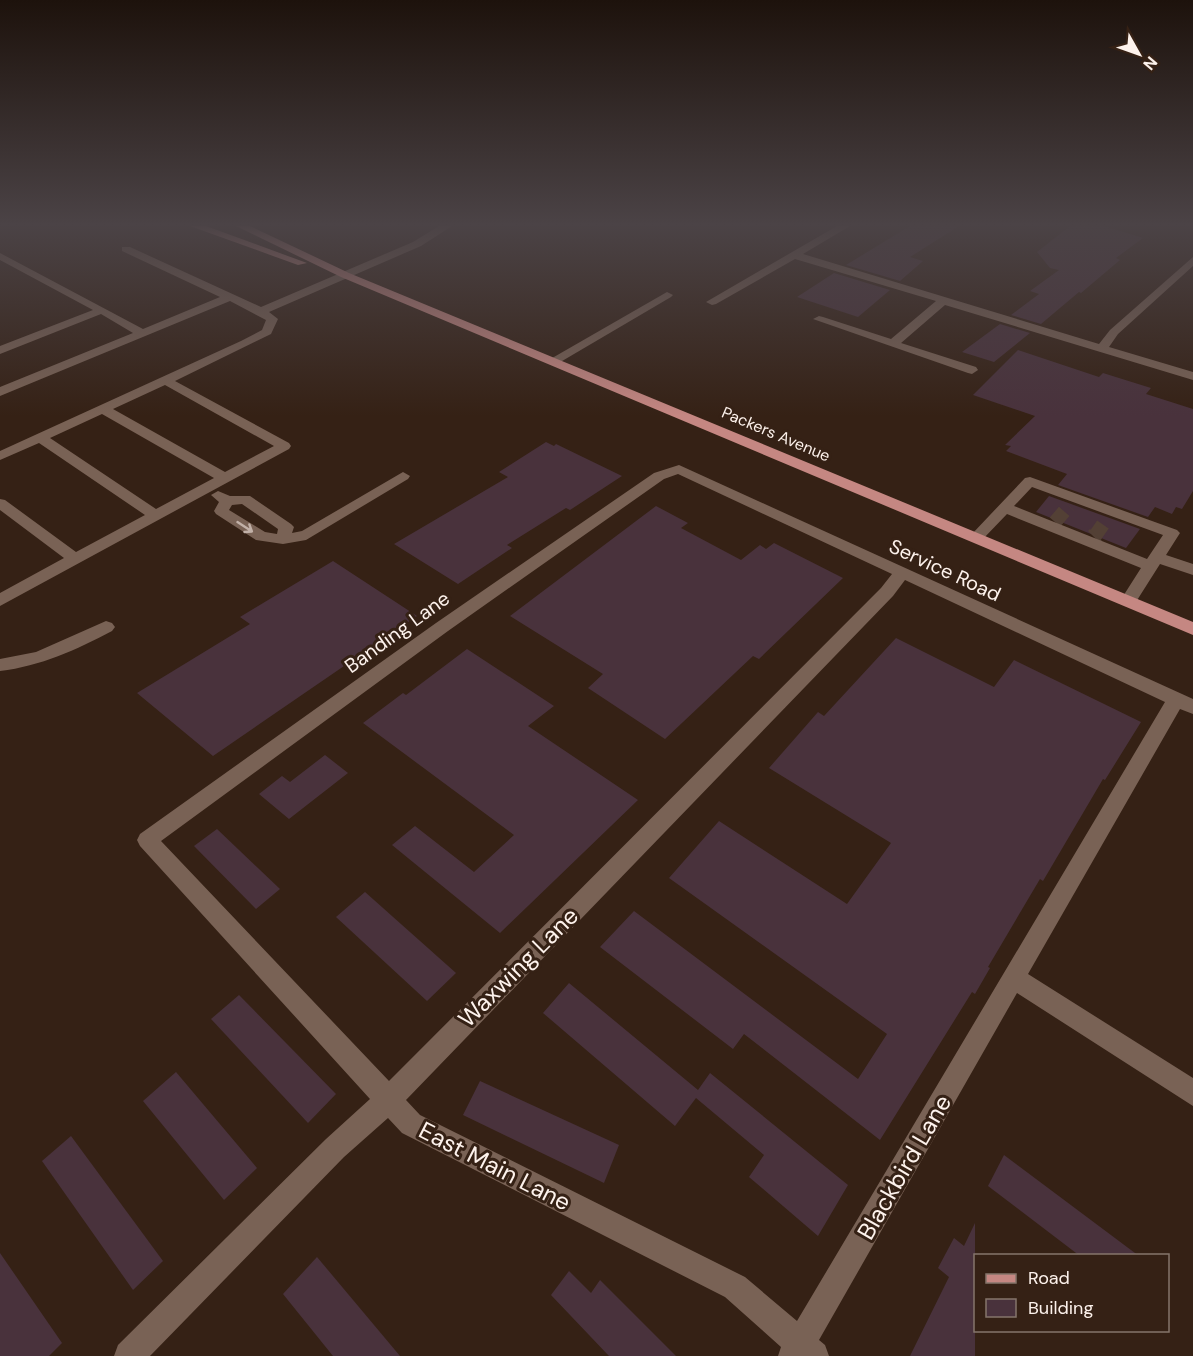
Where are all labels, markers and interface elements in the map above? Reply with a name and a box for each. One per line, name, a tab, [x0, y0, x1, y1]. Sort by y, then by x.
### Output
north arrow	[1109, 24, 1169, 84]
text: N	[1138, 52, 1162, 75]
street label: Packers Avenue	[719, 402, 833, 466]
one-way arrow	[236, 521, 253, 533]
street label: Service Road	[885, 533, 1005, 607]
street label: Banding Lane	[339, 585, 455, 679]
street label: Waxwing Lane	[451, 900, 585, 1034]
street label: Blackbird Lane	[850, 1089, 958, 1245]
street label: East Main Lane	[414, 1114, 576, 1218]
legend	[974, 1254, 1169, 1332]
text: Road	[1028, 1266, 1070, 1290]
text: Building	[1028, 1296, 1093, 1320]

